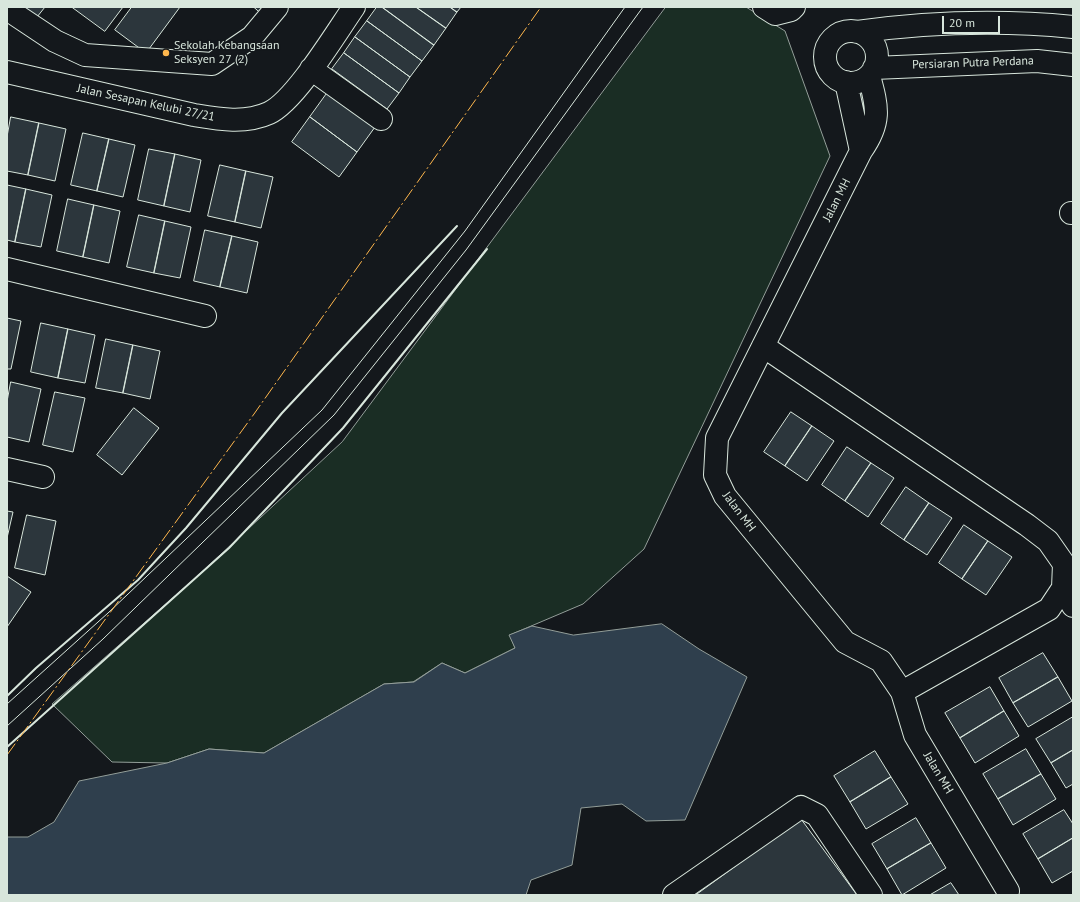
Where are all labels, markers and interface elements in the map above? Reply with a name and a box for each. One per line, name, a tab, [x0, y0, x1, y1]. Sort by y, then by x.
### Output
scale bar	[944, 8, 1002, 34]
text: 20 m	[949, 15, 975, 30]
place label: Sekolah Kebangsaan Seksyen 27 (2)	[174, 39, 280, 67]
marker: Sekolah Kebangsaan Seksyen 27 (2)	[161, 48, 171, 58]
street label: Persiaran Putra Perdana	[912, 54, 1034, 72]
street label: Jalan Sesapan Kelubi 27/21	[76, 81, 216, 125]
street label: Jalan MH	[820, 176, 854, 224]
street label: Jalan MH	[719, 489, 759, 535]
street label: Jalan MH	[920, 749, 956, 797]

